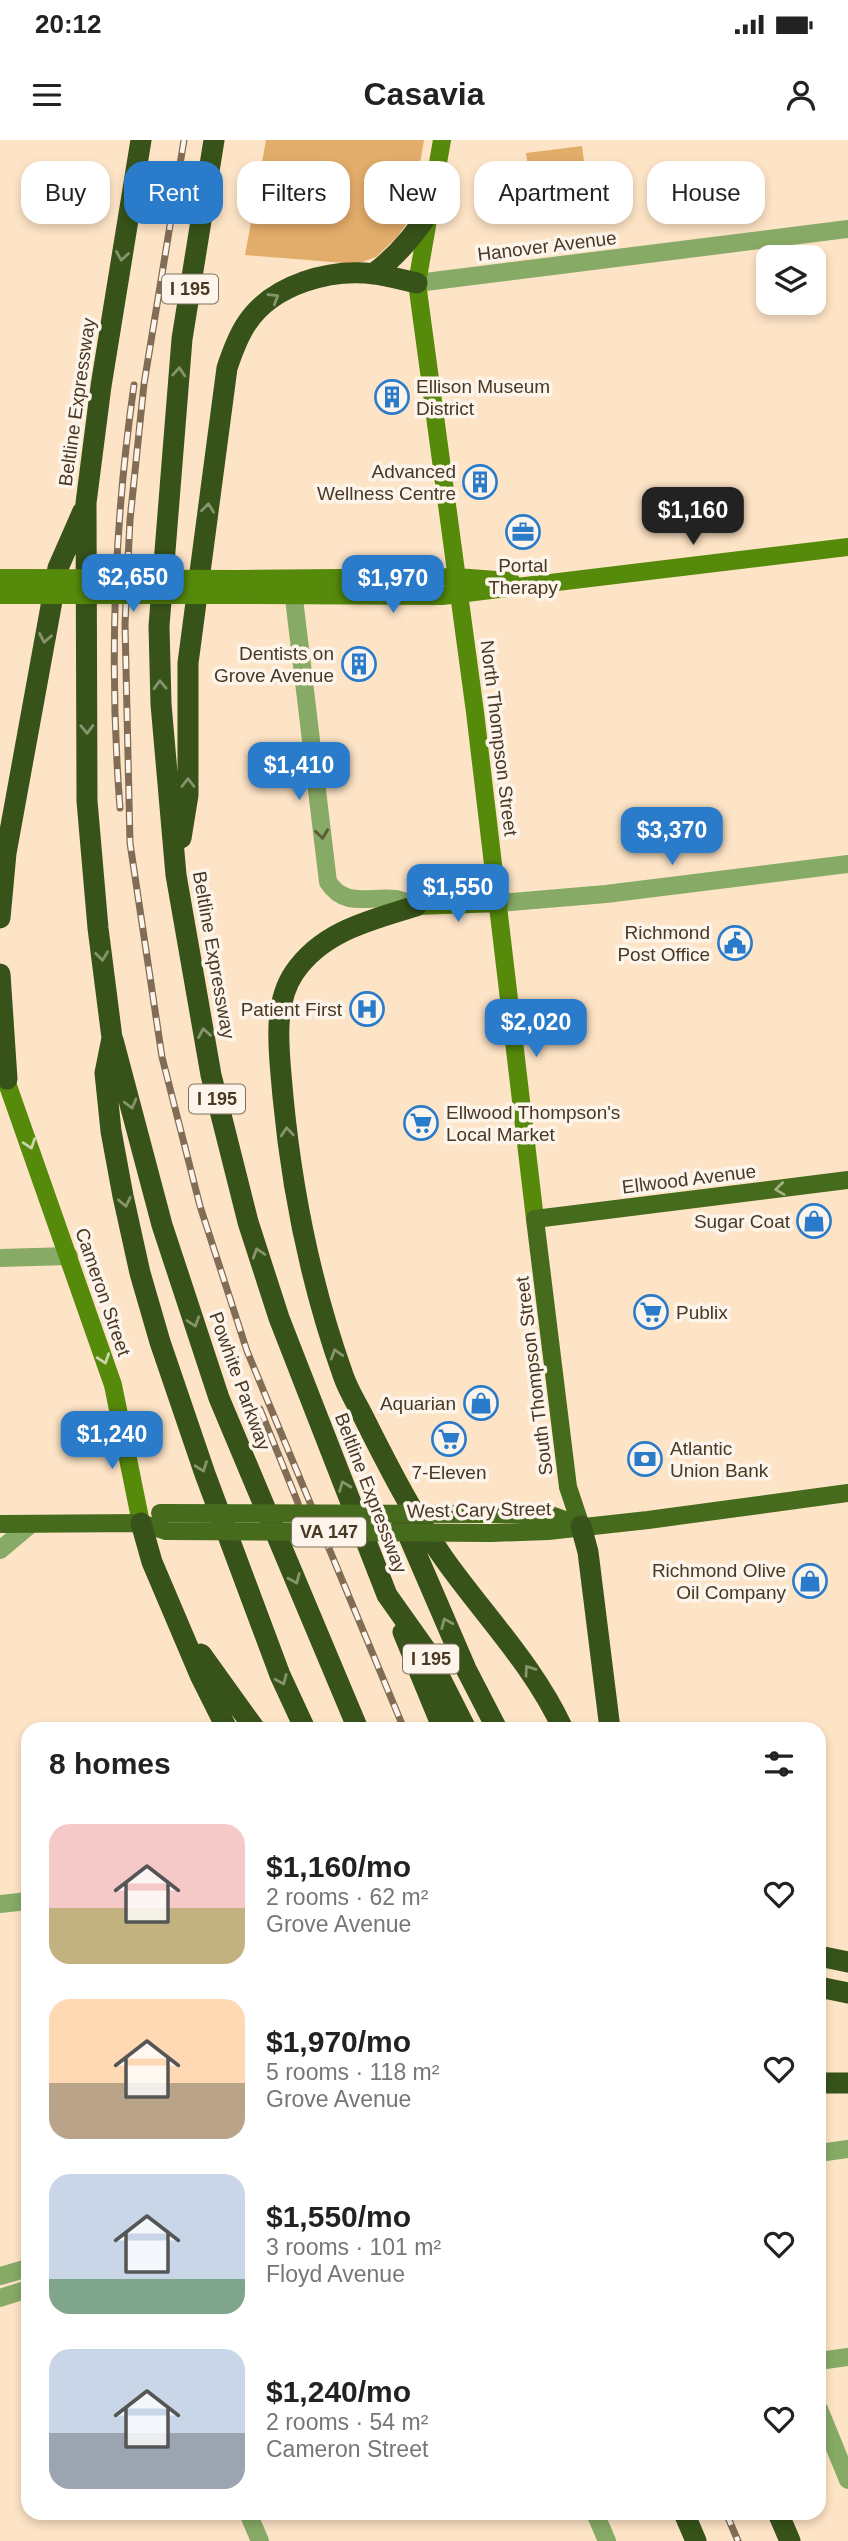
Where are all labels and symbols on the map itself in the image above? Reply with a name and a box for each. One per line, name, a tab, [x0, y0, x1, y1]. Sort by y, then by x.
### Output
street label: Hanover Avenue	[476, 227, 618, 265]
one-way arrow	[115, 250, 130, 262]
road number: I 195	[162, 274, 218, 304]
one-way arrow	[266, 294, 279, 307]
street label: Beltline Expressway	[55, 316, 99, 488]
one-way arrow	[171, 366, 186, 377]
place label: Ellison Museum District	[416, 376, 550, 419]
building icon: Ellison Museum District	[373, 378, 411, 416]
place label: Advanced Wellness Centre	[317, 461, 456, 504]
building icon: Advanced Wellness Centre	[461, 463, 499, 501]
pin: $1,160	[636, 488, 750, 547]
one-way arrow	[200, 502, 215, 513]
office icon: Portal Therapy	[504, 513, 542, 551]
pin: $2,650	[76, 554, 190, 614]
place label: Portal Therapy	[488, 555, 558, 598]
pin: $1,970	[336, 556, 450, 615]
one-way arrow	[39, 632, 54, 644]
street label: North Thompson Street	[477, 639, 522, 838]
place label: Dentists on Grove Avenue	[214, 643, 334, 686]
building icon: Dentists on Grove Avenue	[340, 645, 378, 683]
one-way arrow	[153, 679, 168, 690]
one-way arrow	[79, 724, 94, 735]
pin: $1,410	[242, 742, 356, 802]
one-way arrow	[180, 777, 196, 788]
pin: $3,370	[615, 808, 729, 867]
one-way arrow	[315, 828, 330, 840]
pin: $1,550	[401, 864, 515, 924]
street label: Beltline Expressway	[189, 869, 239, 1041]
place label: Richmond Post Office	[617, 922, 710, 965]
public building icon: Richmond Post Office	[716, 924, 754, 962]
one-way arrow	[94, 950, 109, 962]
hospital icon: Patient First	[348, 990, 386, 1028]
place label: Patient First	[241, 999, 343, 1020]
pin: $2,020	[479, 1000, 593, 1059]
one-way arrow	[197, 1027, 212, 1039]
road number: I 195	[189, 1084, 245, 1114]
one-way arrow	[123, 1097, 137, 1109]
place label: Ellwood Thompson's Local Market	[446, 1102, 620, 1145]
supermarket icon: Ellwood Thompson's Local Market	[402, 1104, 440, 1142]
one-way arrow	[279, 1126, 294, 1138]
one-way arrow	[22, 1137, 36, 1149]
street label: Ellwood Avenue	[621, 1160, 757, 1198]
one-way arrow	[774, 1181, 786, 1196]
one-way arrow	[116, 1196, 131, 1208]
shop icon: Sugar Coat	[795, 1202, 833, 1240]
place label: Sugar Coat	[694, 1211, 791, 1232]
street label: Cameron Street	[71, 1225, 135, 1359]
one-way arrow	[252, 1248, 266, 1260]
street label: South Thompson Street	[511, 1275, 557, 1477]
supermarket icon: Publix	[632, 1293, 670, 1331]
place label: Publix	[676, 1302, 728, 1323]
street label: Powhite Parkway	[205, 1309, 275, 1454]
one-way arrow	[186, 1315, 200, 1328]
one-way arrow	[330, 1348, 344, 1360]
one-way arrow	[96, 1352, 110, 1364]
shop icon: Aquarian	[462, 1384, 500, 1422]
place label: Aquarian	[380, 1393, 456, 1414]
street label: Beltline Expressway	[331, 1410, 411, 1577]
pin: $1,240	[55, 1412, 169, 1471]
supermarket icon: 7-Eleven	[430, 1420, 468, 1458]
place label: Atlantic Union Bank	[670, 1438, 769, 1481]
bank icon: Atlantic Union Bank	[626, 1440, 664, 1478]
one-way arrow	[194, 1460, 208, 1473]
place label: 7-Eleven	[412, 1462, 487, 1483]
one-way arrow	[339, 1480, 353, 1492]
street label: West Cary Street	[407, 1498, 552, 1522]
road number: VA 147	[292, 1518, 366, 1546]
place label: Richmond Olive Oil Company	[652, 1560, 786, 1603]
shop icon: Richmond Olive Oil Company	[791, 1562, 829, 1600]
one-way arrow	[287, 1572, 301, 1585]
one-way arrow	[440, 1618, 454, 1631]
road number: I 195	[403, 1644, 459, 1674]
one-way arrow	[525, 1665, 537, 1678]
one-way arrow	[274, 1673, 288, 1685]

